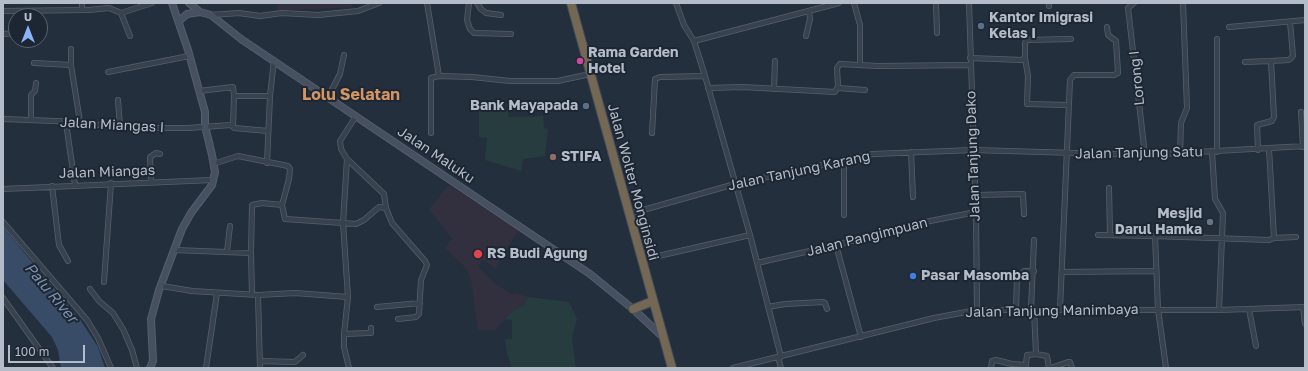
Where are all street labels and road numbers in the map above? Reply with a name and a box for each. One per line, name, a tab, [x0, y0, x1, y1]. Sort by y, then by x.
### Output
street label: Lorong I	[1126, 50, 1148, 106]
street label: Jalan Tanjung Dako	[962, 90, 984, 222]
street label: Jalan Wolter Monginsidi	[604, 102, 662, 262]
street label: Jalan Miangas I	[59, 114, 165, 136]
street label: Jalan Maluku	[394, 123, 478, 187]
street label: Jalan Tanjung Satu	[1075, 143, 1203, 163]
street label: Jalan Tanjung Karang	[726, 148, 872, 194]
street label: Jalan Miangas	[59, 162, 155, 182]
street label: Jalan Pangimpuan	[805, 214, 929, 260]
street label: Jalan Tanjung Manimbaya	[965, 301, 1139, 321]

